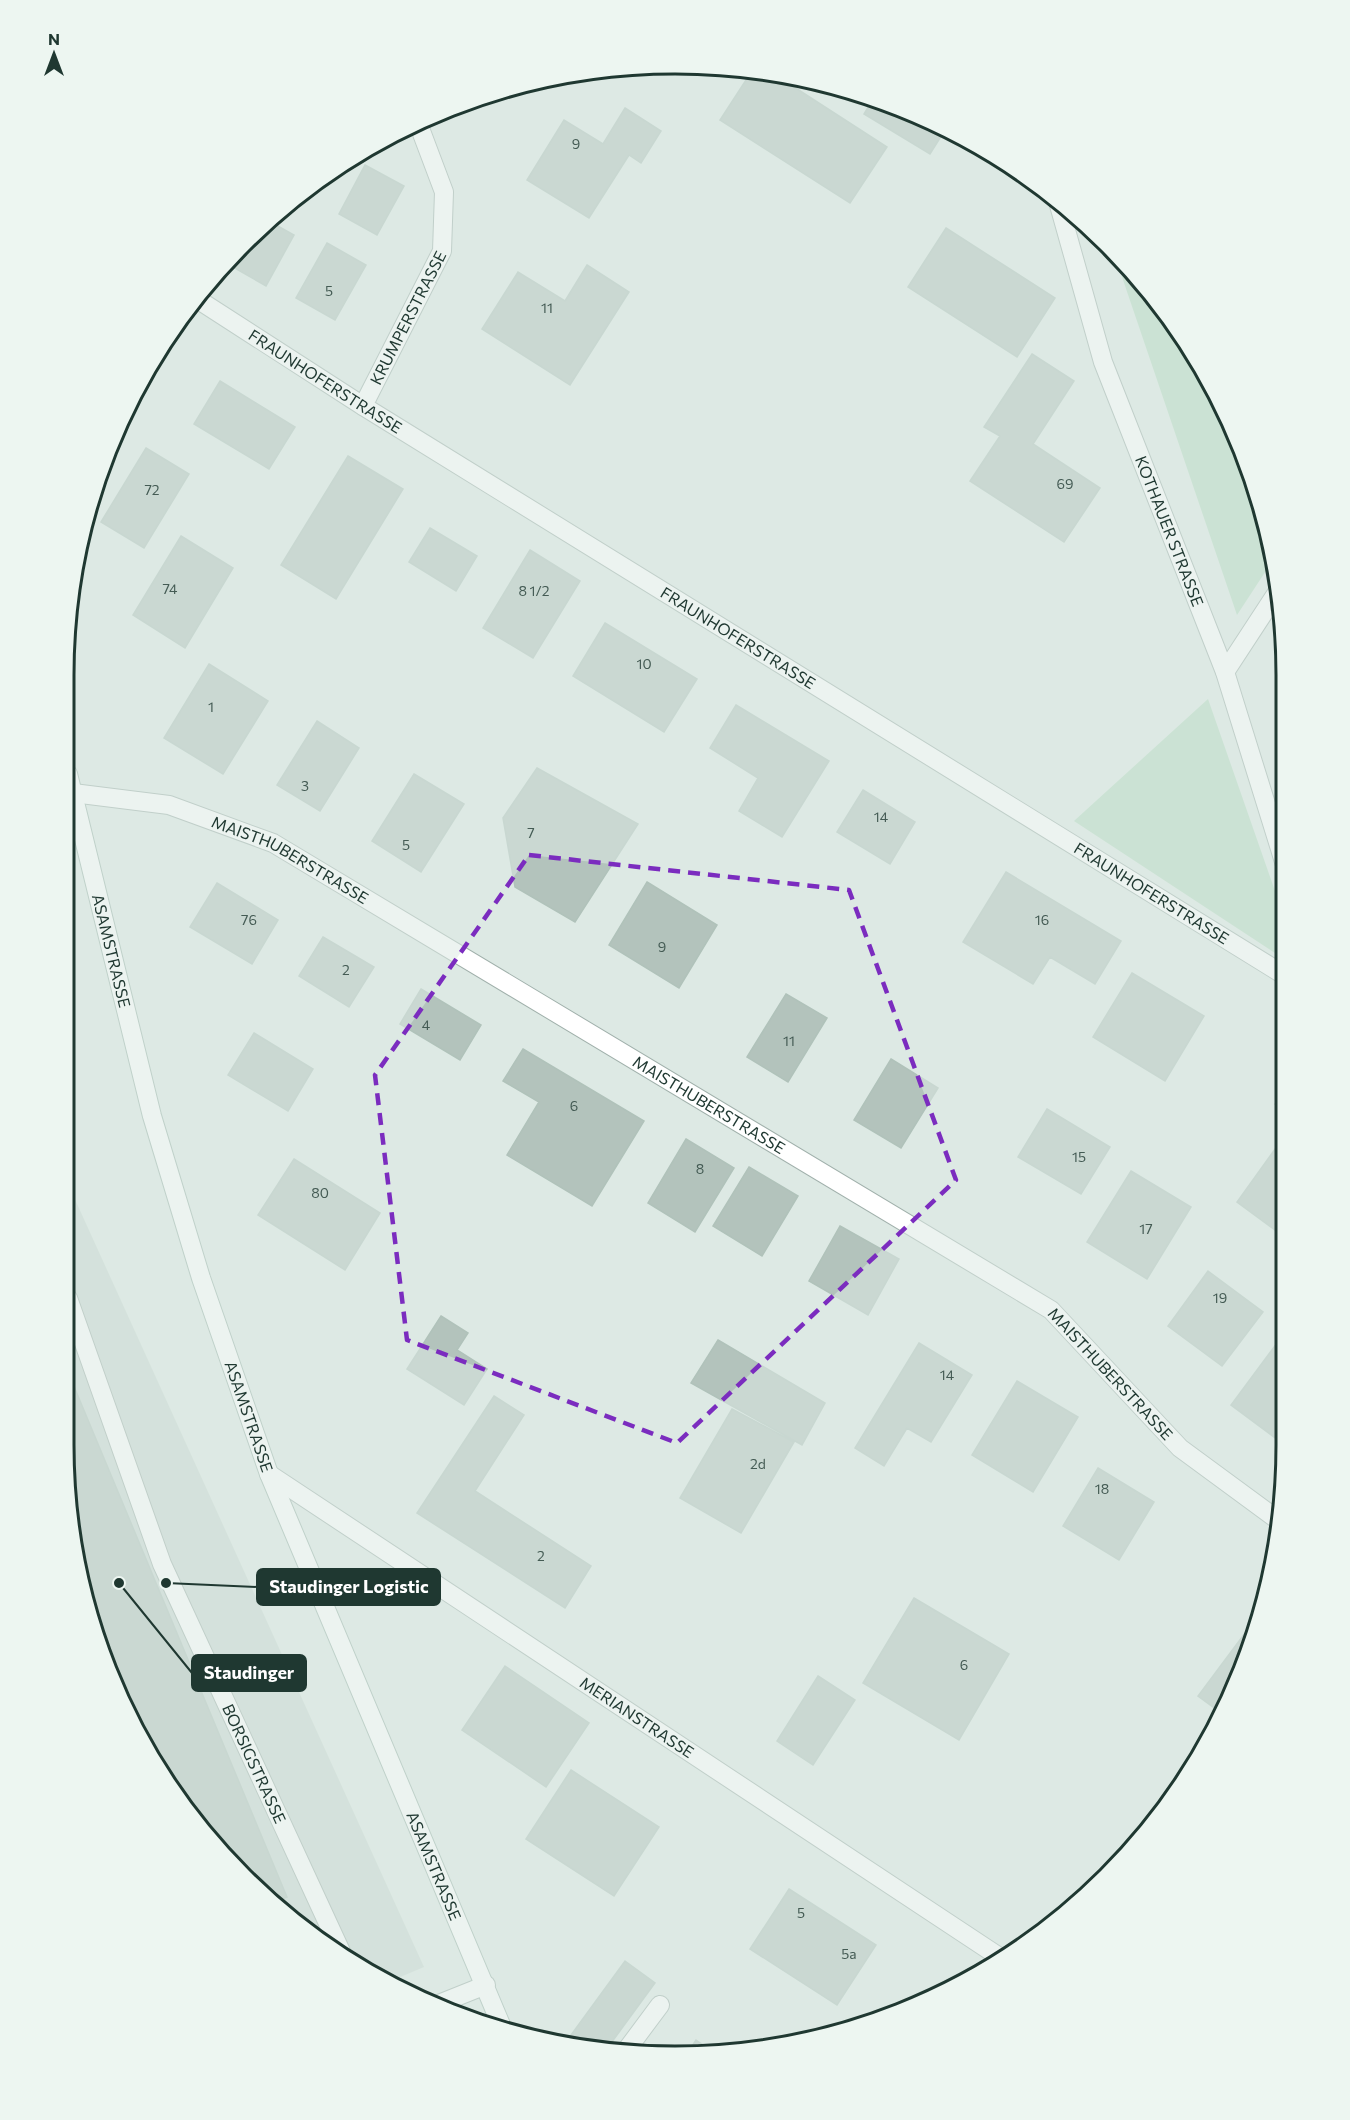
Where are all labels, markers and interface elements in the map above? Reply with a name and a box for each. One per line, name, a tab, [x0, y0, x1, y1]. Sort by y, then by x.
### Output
north arrow	[24, 24, 84, 84]
text: N	[48, 29, 60, 48]
house number: 9	[572, 135, 580, 152]
street label: KRUMPERSTRASSE	[365, 247, 450, 388]
house number: 5	[325, 282, 333, 299]
house number: 11	[541, 299, 553, 316]
street label: FRAUNHOFERSTRASSE	[245, 325, 406, 437]
street label: KOTHAUER STRASSE	[1132, 453, 1208, 609]
house number: 69	[1057, 475, 1073, 492]
house number: 72	[144, 481, 160, 498]
house number: 74	[163, 580, 178, 597]
house number: 8 1/2	[518, 582, 550, 599]
street label: FRAUNHOFERSTRASSE	[658, 582, 819, 692]
house number: 10	[636, 655, 652, 672]
house number: 1	[208, 698, 214, 715]
house number: 3	[301, 777, 309, 794]
house number: 14	[874, 808, 889, 825]
street label: MAISTHUBERSTRASSE	[209, 811, 372, 907]
house number: 7	[527, 824, 535, 841]
house number: 5	[402, 836, 410, 853]
street label: FRAUNHOFERSTRASSE	[1071, 838, 1233, 948]
street label: ASAMSTRASSE	[89, 892, 135, 1009]
house number: 76	[241, 911, 257, 928]
house number: 16	[1035, 911, 1049, 928]
house number: 9	[658, 938, 666, 955]
house number: 2	[342, 961, 350, 978]
house number: 4	[422, 1016, 431, 1033]
house number: 11	[783, 1032, 795, 1049]
street label: MAISTHUBERSTRASSE	[630, 1051, 789, 1157]
house number: 6	[570, 1097, 578, 1114]
house number: 15	[1072, 1148, 1086, 1165]
house number: 8	[696, 1160, 704, 1177]
house number: 80	[311, 1184, 329, 1201]
house number: 17	[1139, 1220, 1153, 1237]
house number: 19	[1213, 1289, 1227, 1306]
street label: MAISTHUBERSTRASSE	[1044, 1303, 1177, 1443]
street label: ASAMSTRASSE	[221, 1358, 278, 1474]
house number: 14	[940, 1366, 955, 1383]
house number: 2d	[750, 1455, 766, 1472]
house number: 18	[1095, 1480, 1109, 1497]
house number: 2	[537, 1547, 545, 1564]
callout: Staudinger Logistic	[257, 1569, 440, 1605]
text: Staudinger Logistic	[269, 1575, 429, 1597]
callout: Staudinger	[192, 1655, 306, 1691]
house number: 6	[960, 1656, 968, 1673]
text: Staudinger	[204, 1661, 295, 1683]
street label: MERIANSTRASSE	[577, 1672, 698, 1761]
street label: BORSIGSTRASSE	[219, 1701, 290, 1826]
street label: ASAMSTRASSE	[403, 1808, 466, 1923]
house number: 5	[797, 1904, 805, 1921]
house number: 5a	[841, 1945, 857, 1962]

